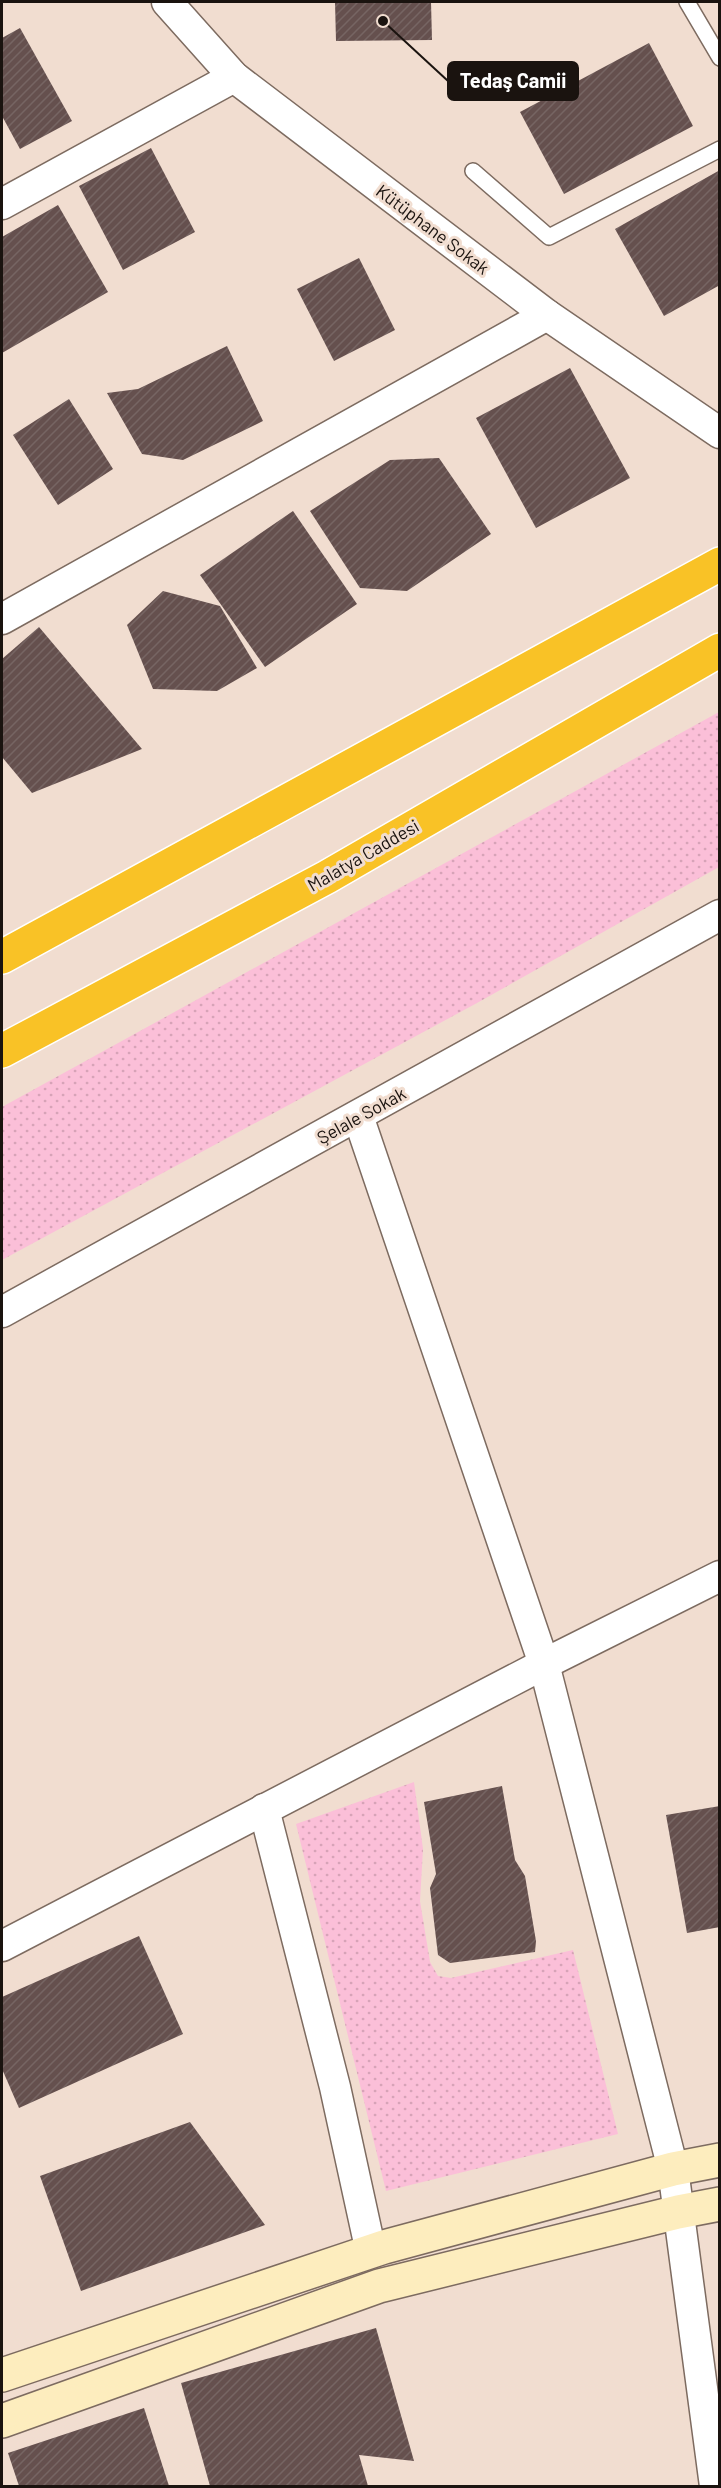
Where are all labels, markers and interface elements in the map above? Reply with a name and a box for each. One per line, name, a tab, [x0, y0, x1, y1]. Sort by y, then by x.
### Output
callout: Tedaş Camii	[448, 62, 578, 100]
text: Tedaş Camii	[460, 68, 566, 92]
street label: Kütüphane Sokak	[372, 179, 494, 279]
street label: Malatya Caddesi	[303, 814, 423, 896]
street label: Şelale Sokak	[313, 1082, 409, 1148]

